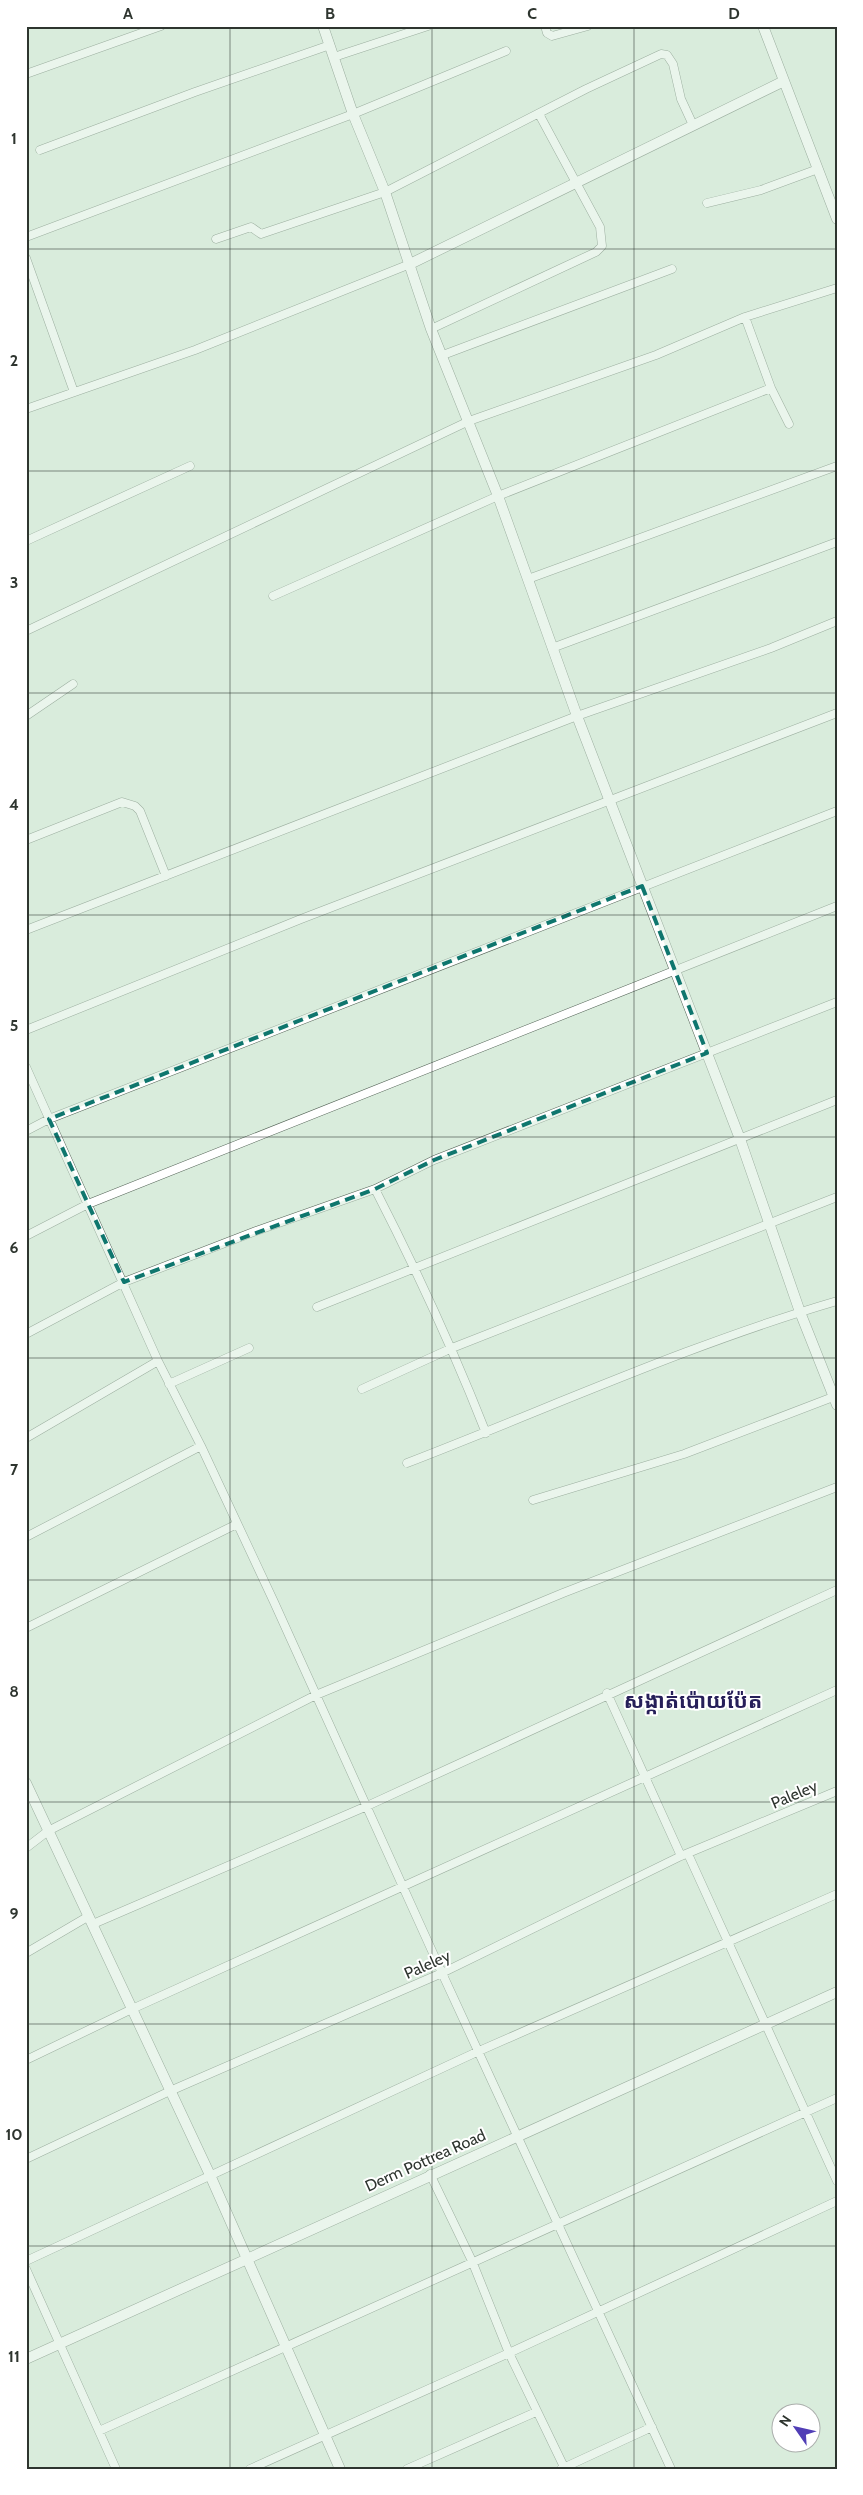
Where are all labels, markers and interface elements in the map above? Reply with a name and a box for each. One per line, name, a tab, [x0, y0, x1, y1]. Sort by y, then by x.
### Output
text: A	[123, 4, 133, 23]
text: B	[325, 4, 335, 23]
text: C	[527, 4, 537, 23]
text: D	[728, 4, 740, 23]
text: 1	[11, 129, 17, 148]
text: 2	[10, 351, 18, 370]
text: 3	[10, 573, 18, 592]
text: 4	[9, 795, 19, 814]
text: 5	[10, 1016, 18, 1035]
text: 6	[10, 1238, 19, 1257]
text: 7	[10, 1460, 19, 1479]
text: 8	[9, 1682, 19, 1701]
district label: សង្កាត់ប៉ោយប៉ែត	[624, 1688, 762, 1715]
street label: Paleley	[768, 1776, 820, 1813]
text: 9	[10, 1904, 19, 1923]
street label: Paleley	[401, 1946, 453, 1983]
text: 10	[5, 2125, 23, 2144]
street label: Derm Pottrea Road	[362, 2125, 488, 2196]
text: 11	[8, 2347, 20, 2366]
north arrow	[770, 2402, 820, 2452]
text: N	[775, 2412, 795, 2430]

